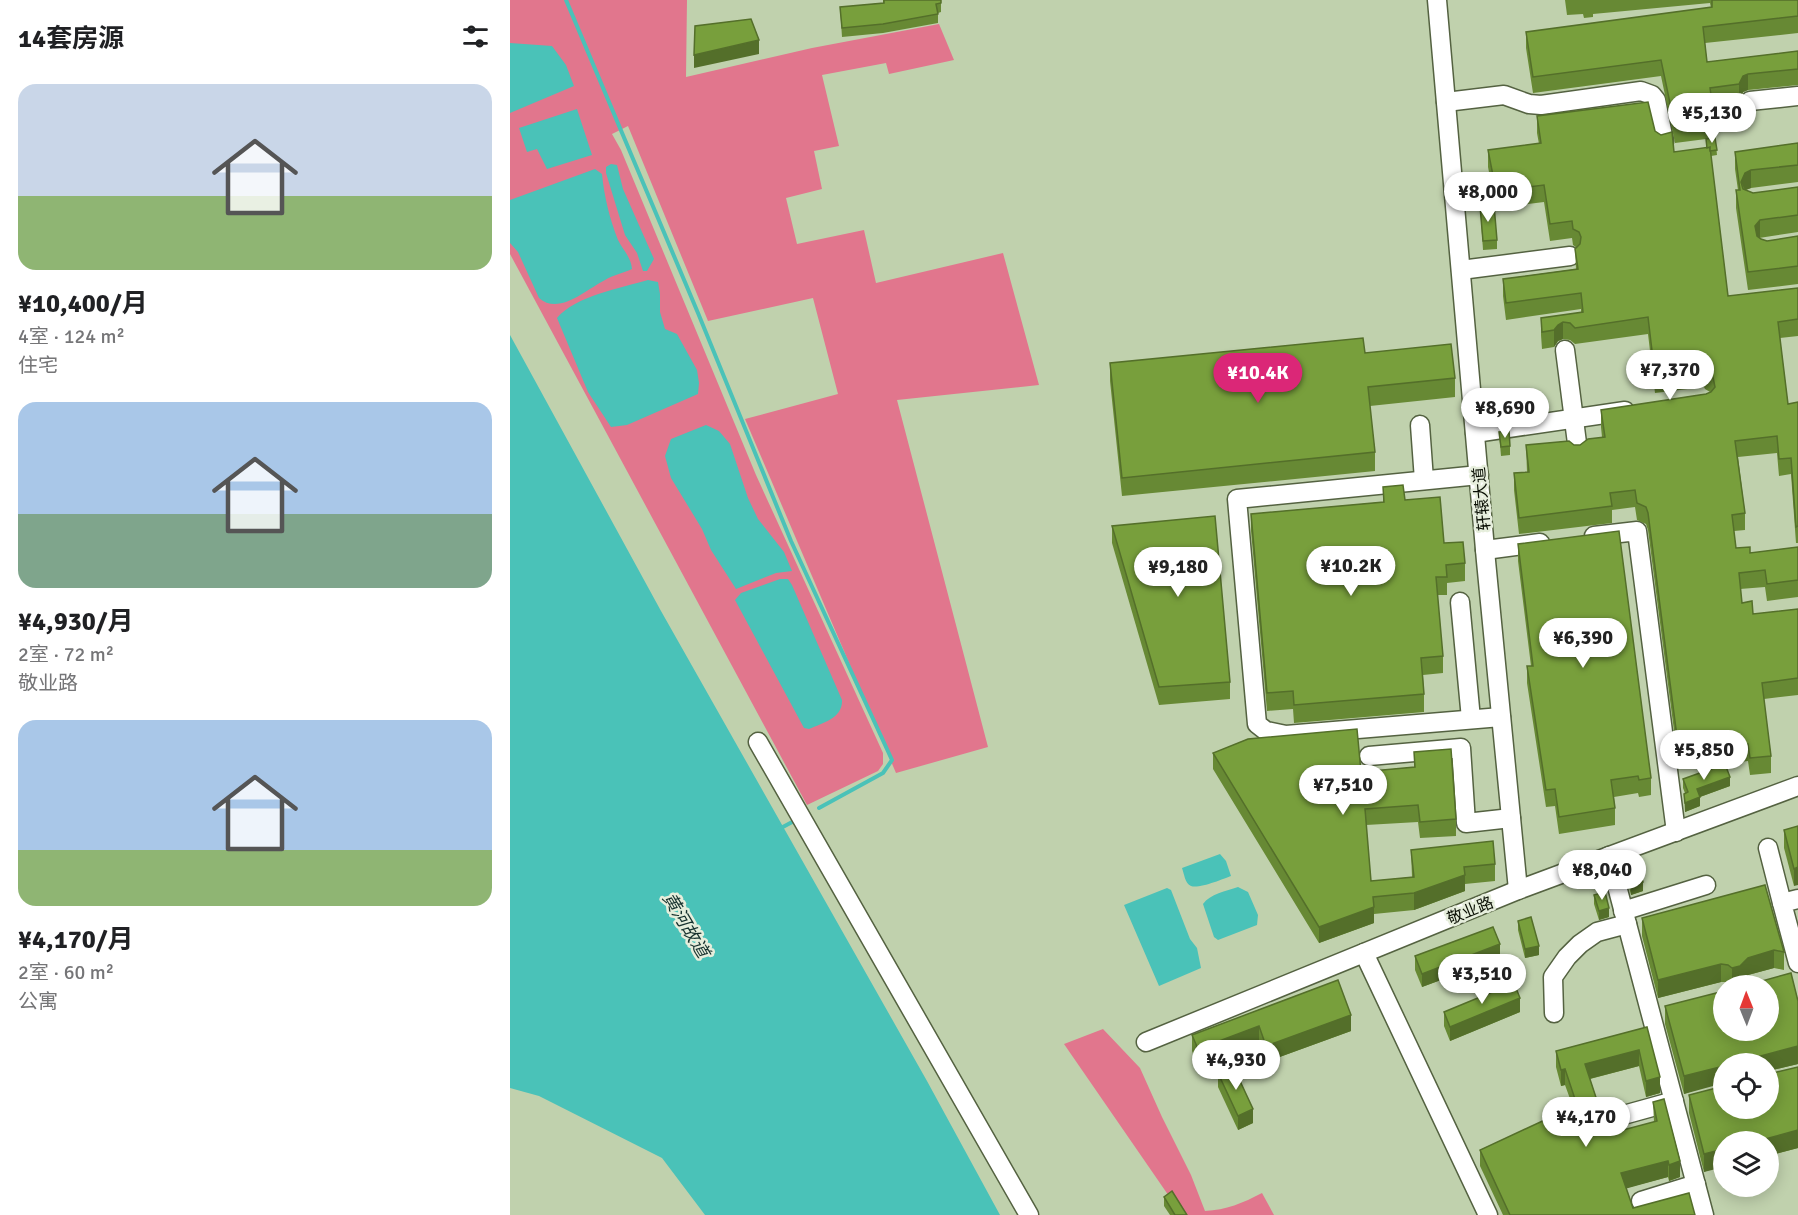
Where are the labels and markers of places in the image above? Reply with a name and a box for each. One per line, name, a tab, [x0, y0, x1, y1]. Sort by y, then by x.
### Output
pin: ¥5,130	[1663, 93, 1761, 144]
pin: ¥8,000	[1439, 172, 1537, 223]
pin: ¥7,370	[1621, 350, 1719, 401]
pin: ¥10.4K	[1209, 353, 1307, 404]
pin: ¥8,690	[1456, 388, 1554, 439]
pin: ¥10.2K	[1302, 546, 1400, 597]
pin: ¥9,180	[1129, 547, 1227, 598]
pin: ¥6,390	[1534, 618, 1632, 669]
pin: ¥5,850	[1655, 730, 1753, 781]
pin: ¥7,510	[1294, 765, 1392, 816]
pin: ¥8,040	[1553, 850, 1651, 901]
pin: ¥3,510	[1433, 954, 1531, 1005]
pin: ¥4,930	[1187, 1040, 1285, 1091]
pin: ¥4,170	[1537, 1097, 1635, 1148]

